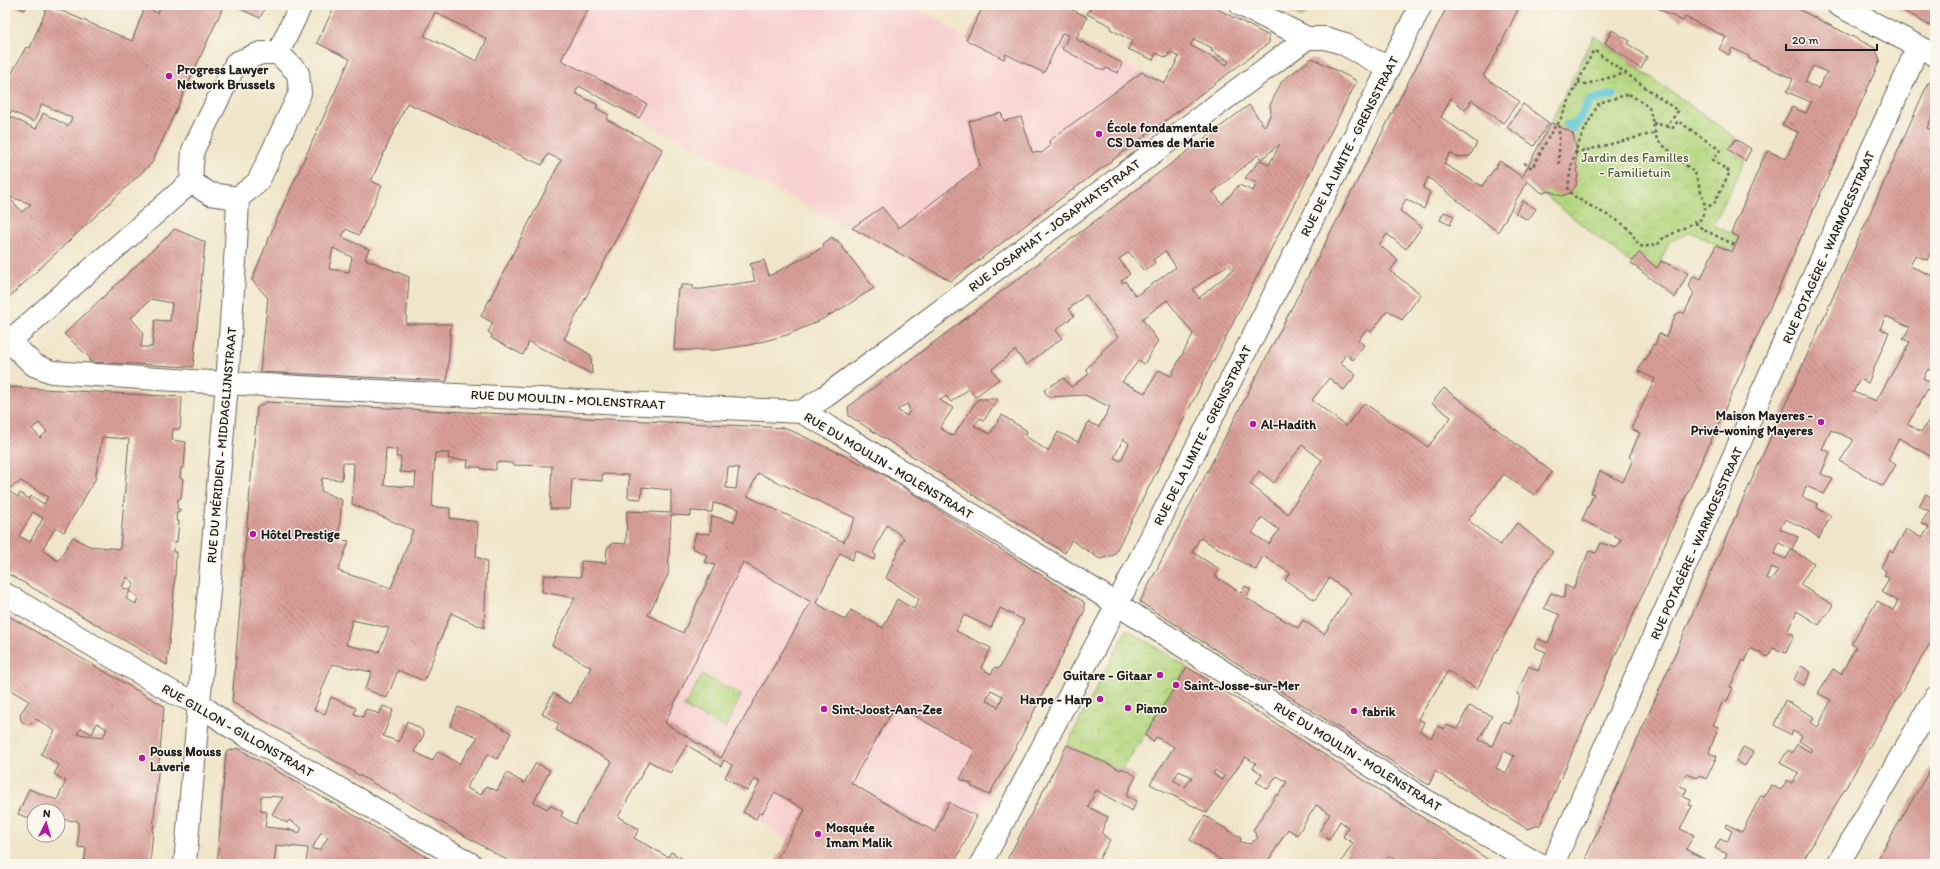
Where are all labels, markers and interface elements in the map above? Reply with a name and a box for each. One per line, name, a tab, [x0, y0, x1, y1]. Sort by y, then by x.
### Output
scale bar	[1786, 26, 1877, 52]
text: 20 m	[1792, 33, 1819, 47]
street label: RUE DE LA LIMITE - GRENSSTRAAT	[1297, 53, 1402, 239]
place label: Progress Lawyer Network Brussels	[177, 62, 275, 92]
marker: Progress Lawyer Network Brussels	[164, 71, 174, 81]
place label: École fondamentale CS Dames de Marie	[1107, 119, 1218, 150]
marker: École fondamentale CS Dames de Marie	[1094, 129, 1104, 139]
street label: RUE POTAGÈRE - WARMOESSTRAAT	[1779, 148, 1878, 346]
park label: Jardin des Familles - Familietuin	[1581, 150, 1689, 180]
street label: RUE JOSAPHAT - JOSAPHATSTRAAT	[966, 156, 1144, 295]
street label: RUE DU MÉRIDIEN - MIDDAGLIJNSTRAAT	[204, 326, 239, 564]
street label: RUE DE LA LIMITE - GRENSSTRAAT	[1150, 342, 1255, 528]
street label: RUE DU MOULIN - MOLENSTRAAT	[470, 387, 666, 412]
place label: Maison Mayeres - Privé-woning Mayeres	[1691, 408, 1814, 439]
street label: RUE DU MOULIN - MOLENSTRAAT	[801, 409, 977, 522]
place label: Al-Hadith	[1260, 417, 1317, 432]
marker: Maison Mayeres - Privé-woning Mayeres	[1816, 417, 1826, 427]
marker: Al-Hadith	[1248, 419, 1258, 429]
street label: RUE POTAGÈRE - WARMOESSTRAAT	[1647, 444, 1746, 642]
place label: Hôtel Prestige	[261, 527, 340, 543]
marker: Hôtel Prestige	[248, 529, 258, 539]
place label: Guitare - Gitaar	[1063, 668, 1153, 683]
marker: Guitare - Gitaar	[1155, 670, 1165, 680]
place label: Saint-Josse-sur-Mer	[1184, 678, 1300, 693]
marker: Saint-Josse-sur-Mer	[1171, 680, 1181, 690]
street label: RUE GILLON - GILLONSTRAAT	[159, 681, 317, 781]
place label: Harpe - Harp	[1020, 692, 1093, 708]
marker: Harpe - Harp	[1095, 694, 1105, 704]
street label: RUE DU MOULIN - MOLENSTRAAT	[1271, 698, 1445, 815]
place label: Piano	[1136, 701, 1167, 716]
place label: Sint-Joost-Aan-Zee	[832, 702, 942, 717]
marker: Piano	[1123, 703, 1133, 713]
marker: Sint-Joost-Aan-Zee	[819, 704, 829, 714]
place label: fabrik	[1362, 704, 1396, 719]
marker: fabrik	[1349, 706, 1359, 716]
place label: Pouss Mouss Laverie	[150, 744, 221, 774]
marker: Pouss Mouss Laverie	[137, 753, 147, 763]
north arrow	[26, 803, 66, 843]
text: N	[43, 807, 51, 820]
place label: Mosquée Imam Malik	[826, 820, 893, 850]
marker: Mosquée Imam Malik	[813, 829, 823, 839]

